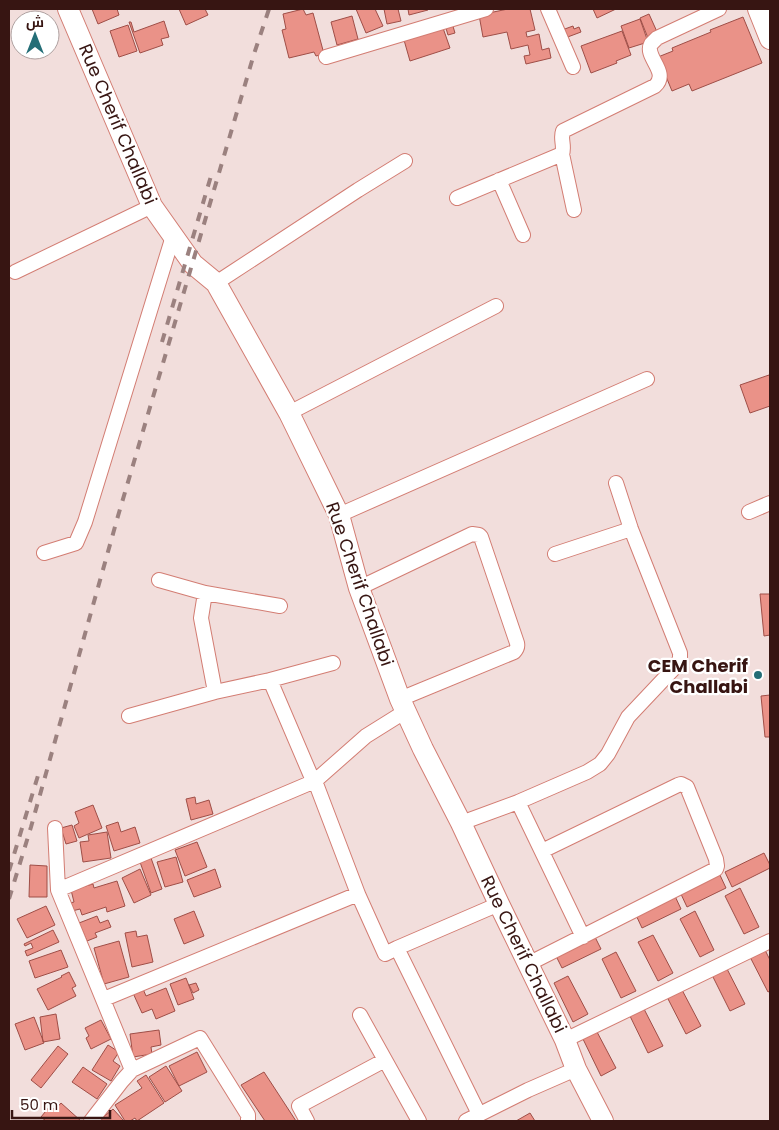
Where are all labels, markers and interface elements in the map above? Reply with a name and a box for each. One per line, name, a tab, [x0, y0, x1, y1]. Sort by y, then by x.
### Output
north arrow	[10, 10, 60, 60]
text: ش	[26, 12, 44, 32]
street label: Rue Cherif Challabi	[73, 40, 163, 208]
street label: Rue Cherif Challabi	[320, 499, 400, 669]
place label: CEM Cherif Challabi	[648, 653, 749, 699]
marker: CEM Cherif Challabi	[752, 669, 764, 681]
street label: Rue Cherif Challabi	[475, 871, 573, 1037]
scale bar	[12, 1088, 110, 1120]
text: 50 m	[20, 1094, 58, 1115]

